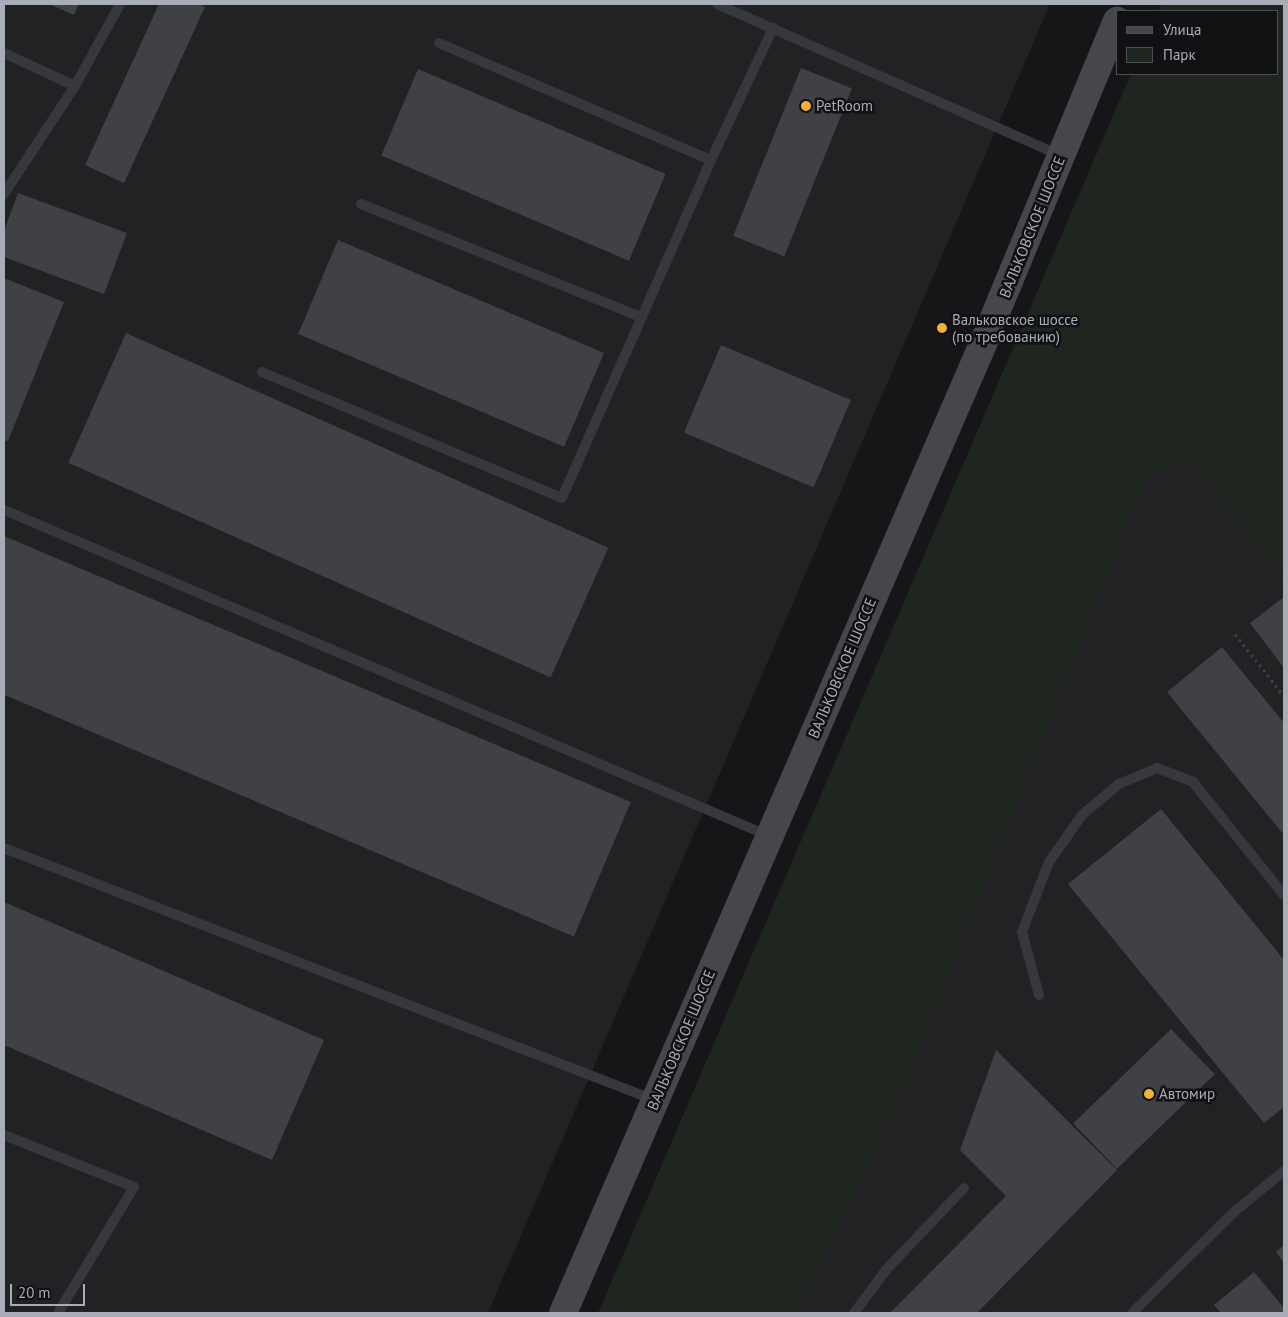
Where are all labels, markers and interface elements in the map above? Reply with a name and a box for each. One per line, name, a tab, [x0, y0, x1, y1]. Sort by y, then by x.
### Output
legend	[1116, 10, 1278, 75]
text: Улица	[1163, 20, 1201, 39]
text: Парк	[1163, 45, 1196, 64]
place label: PetRoom	[816, 97, 873, 115]
marker: PetRoom	[800, 100, 812, 112]
street label: ВАЛЬКОВСКОЕ ШОССЕ	[995, 154, 1069, 300]
place label: Вальковское шоссе (по требованию)	[952, 310, 1078, 345]
marker: Вальковское шоссе (по требованию)	[936, 322, 948, 334]
street label: ВАЛЬКОВСКОЕ ШОССЕ	[804, 595, 880, 741]
street label: ВАЛЬКОВСКОЕ ШОССЕ	[643, 967, 719, 1113]
place label: Автомир	[1159, 1085, 1215, 1103]
marker: Автомир	[1143, 1088, 1155, 1100]
scale bar	[12, 1274, 88, 1306]
text: 20 m	[18, 1283, 51, 1302]

